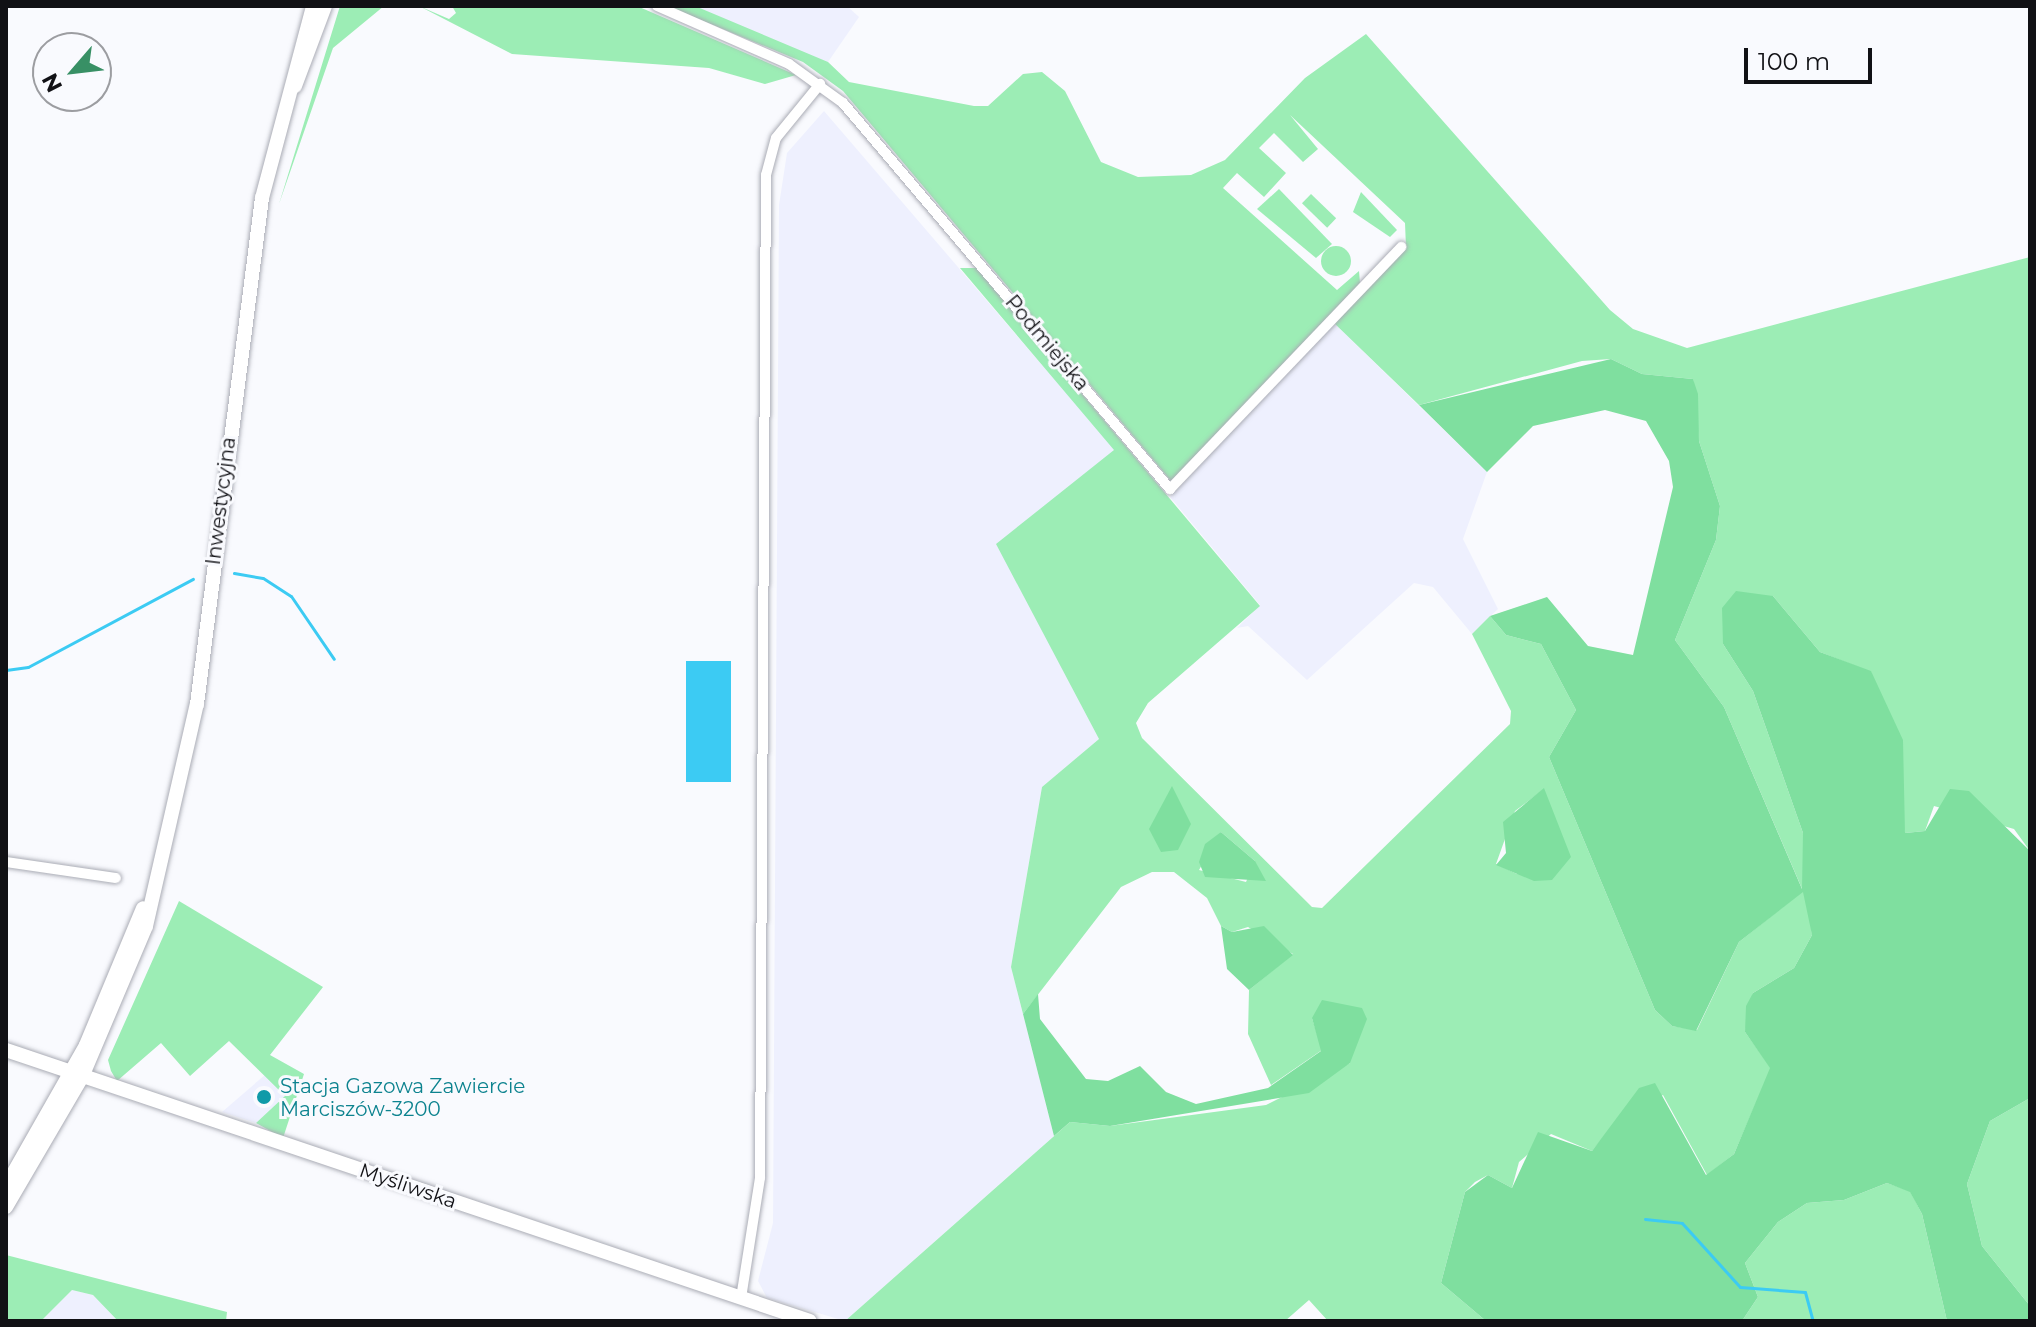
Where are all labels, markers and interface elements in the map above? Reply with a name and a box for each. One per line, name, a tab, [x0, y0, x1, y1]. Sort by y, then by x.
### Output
north arrow	[32, 32, 112, 112]
scale bar	[1748, 32, 1876, 82]
text: 100 m	[1758, 47, 1830, 76]
text: N	[36, 68, 68, 97]
street label: Podmiejska	[1000, 290, 1094, 396]
street label: Inwestycyjna	[201, 436, 241, 566]
place label: Stacja Gazowa Zawiercie Marciszów-3200	[280, 1074, 525, 1121]
marker: Stacja Gazowa Zawiercie Marciszów-3200	[255, 1088, 273, 1106]
street label: Myśliwska	[356, 1158, 460, 1214]

